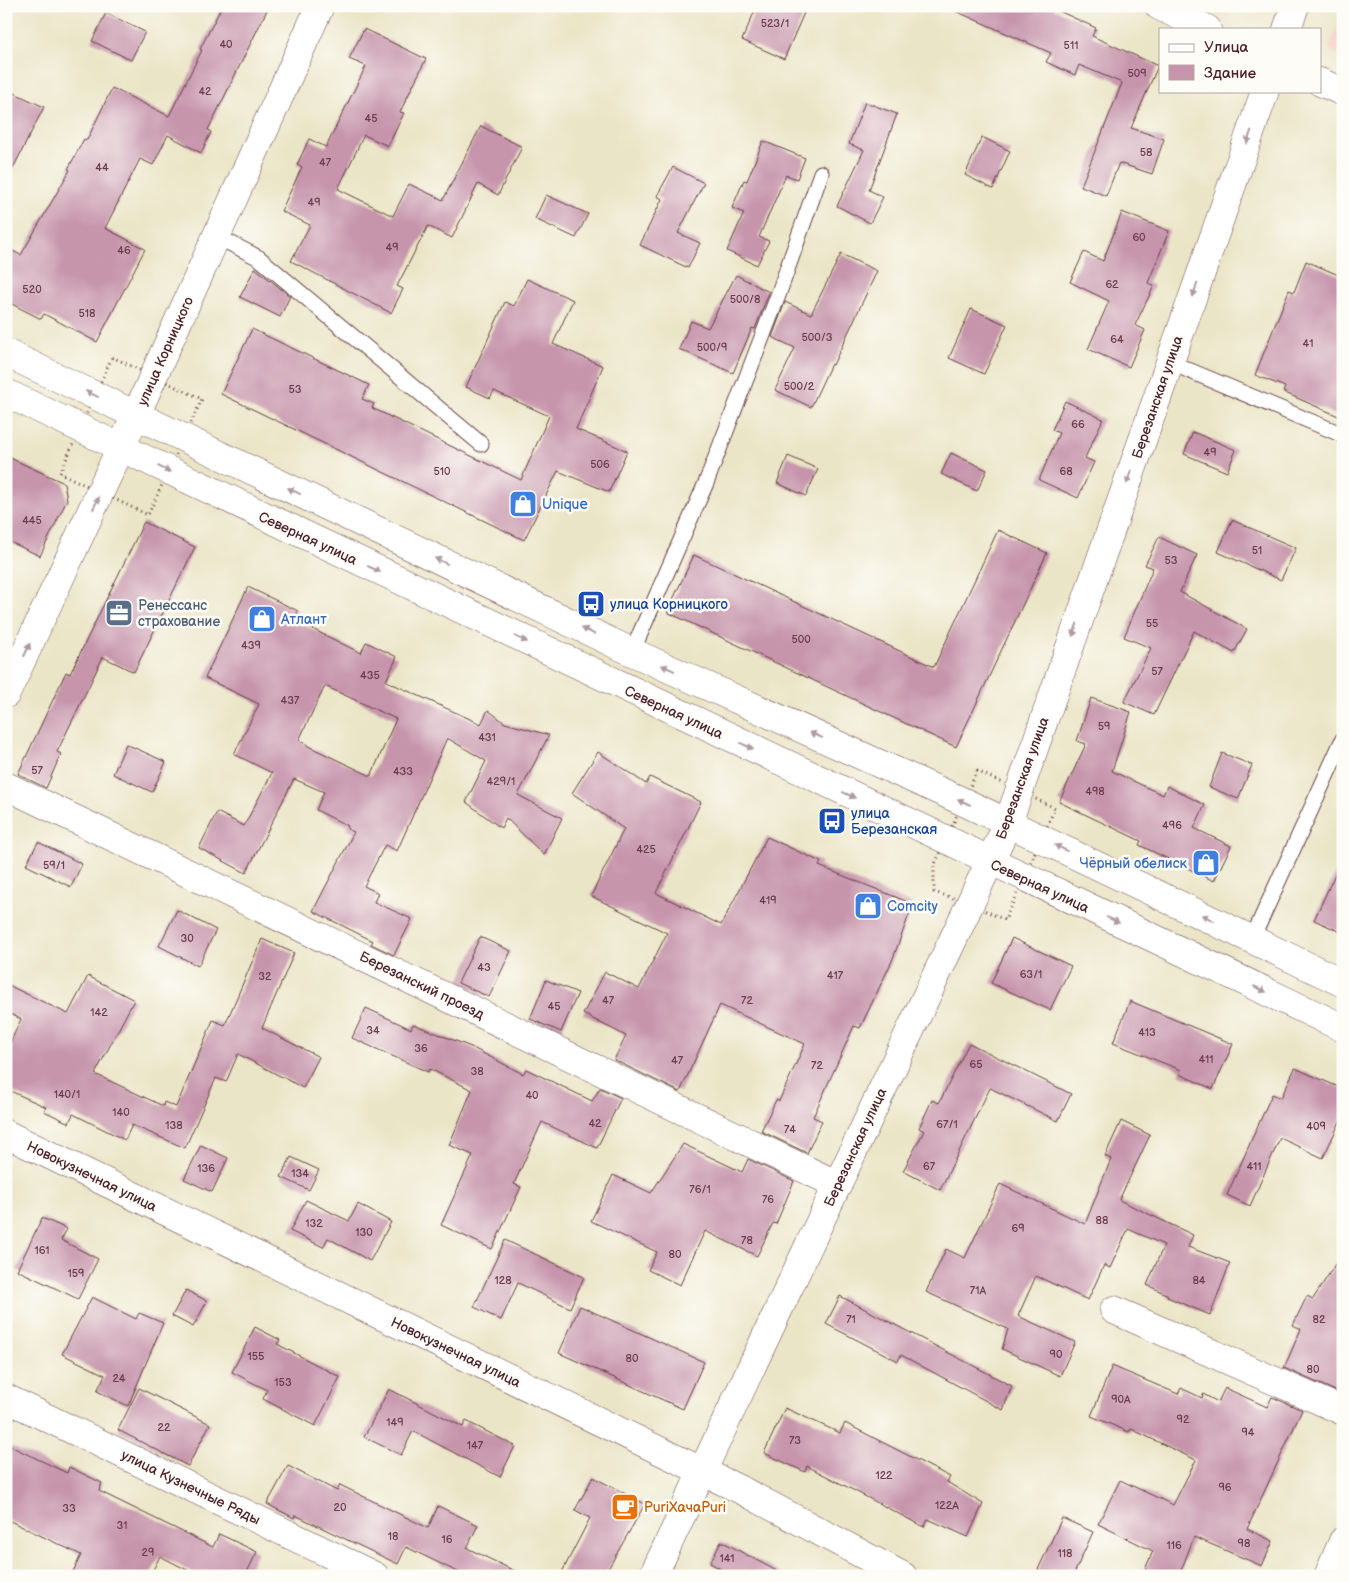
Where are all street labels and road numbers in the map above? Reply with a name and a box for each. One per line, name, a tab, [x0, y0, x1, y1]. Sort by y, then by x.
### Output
street label: улица Корницкого	[134, 294, 197, 408]
street label: Березанская улица	[1128, 333, 1187, 461]
street label: Северная улица	[256, 508, 360, 569]
street label: Северная улица	[622, 682, 726, 743]
street label: Березанская улица	[992, 714, 1053, 842]
street label: Северная улица	[988, 856, 1092, 917]
street label: Березанский проезд	[357, 948, 487, 1023]
street label: Березанская улица	[821, 1085, 891, 1209]
street label: Новокузнечная улица	[24, 1138, 160, 1216]
street label: Новокузнечная улица	[388, 1314, 524, 1392]
street label: улица Кузнечные Ряды	[119, 1446, 263, 1529]

